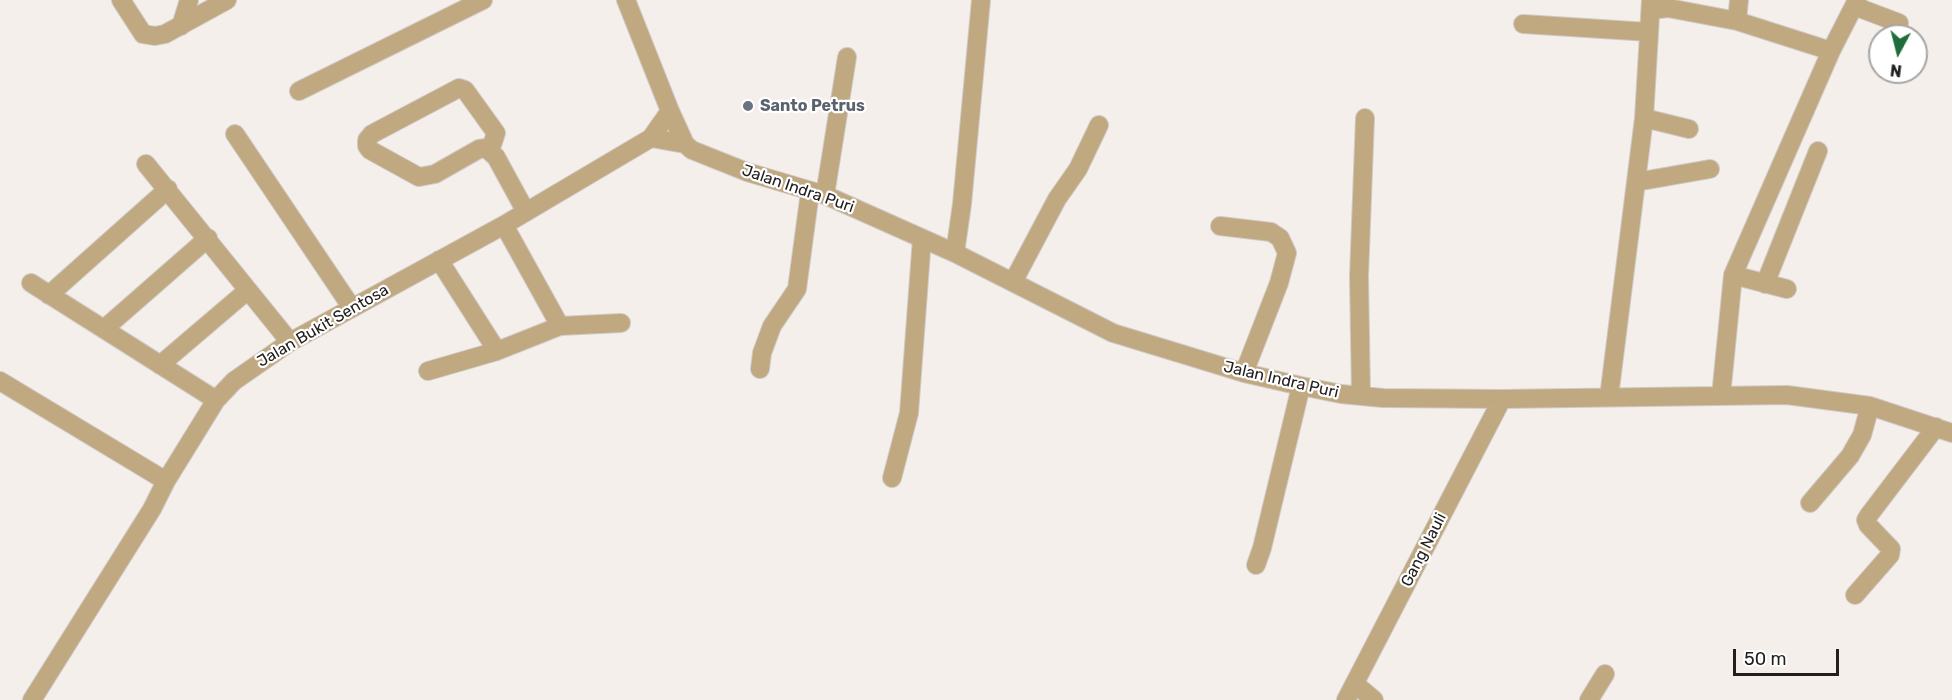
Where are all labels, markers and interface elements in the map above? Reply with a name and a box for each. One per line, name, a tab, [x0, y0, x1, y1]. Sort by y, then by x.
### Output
north arrow	[1868, 24, 1928, 84]
text: N	[1889, 60, 1903, 81]
place label: Santo Petrus	[760, 96, 865, 116]
marker: Santo Petrus	[741, 99, 755, 113]
street label: Jalan Indra Puri	[739, 161, 857, 217]
street label: Jalan Bukit Sentosa	[254, 280, 392, 372]
street label: Jalan Indra Puri	[1222, 357, 1340, 403]
street label: Gang Nauli	[1397, 510, 1451, 590]
scale bar	[1736, 637, 1842, 675]
text: 50 m	[1744, 648, 1787, 670]

